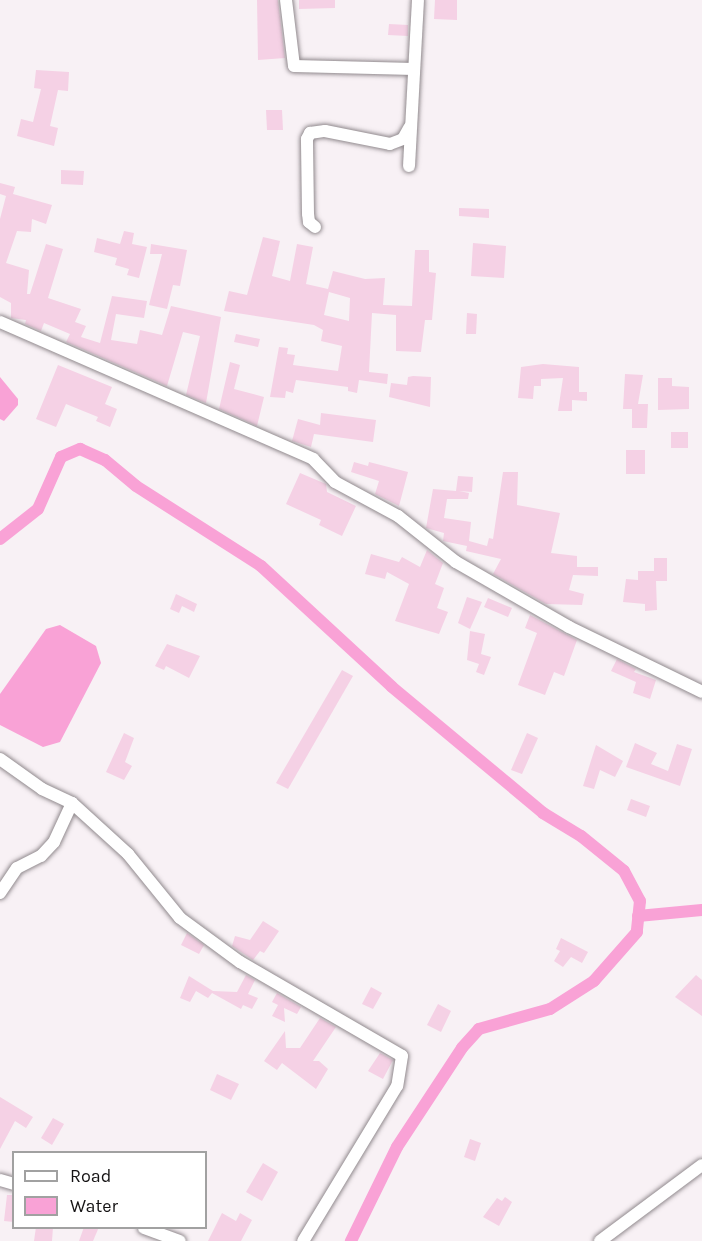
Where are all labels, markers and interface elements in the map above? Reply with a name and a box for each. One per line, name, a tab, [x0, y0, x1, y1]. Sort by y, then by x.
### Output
legend	[12, 1151, 207, 1229]
text: Road	[70, 1165, 111, 1187]
text: Water	[70, 1195, 118, 1217]

